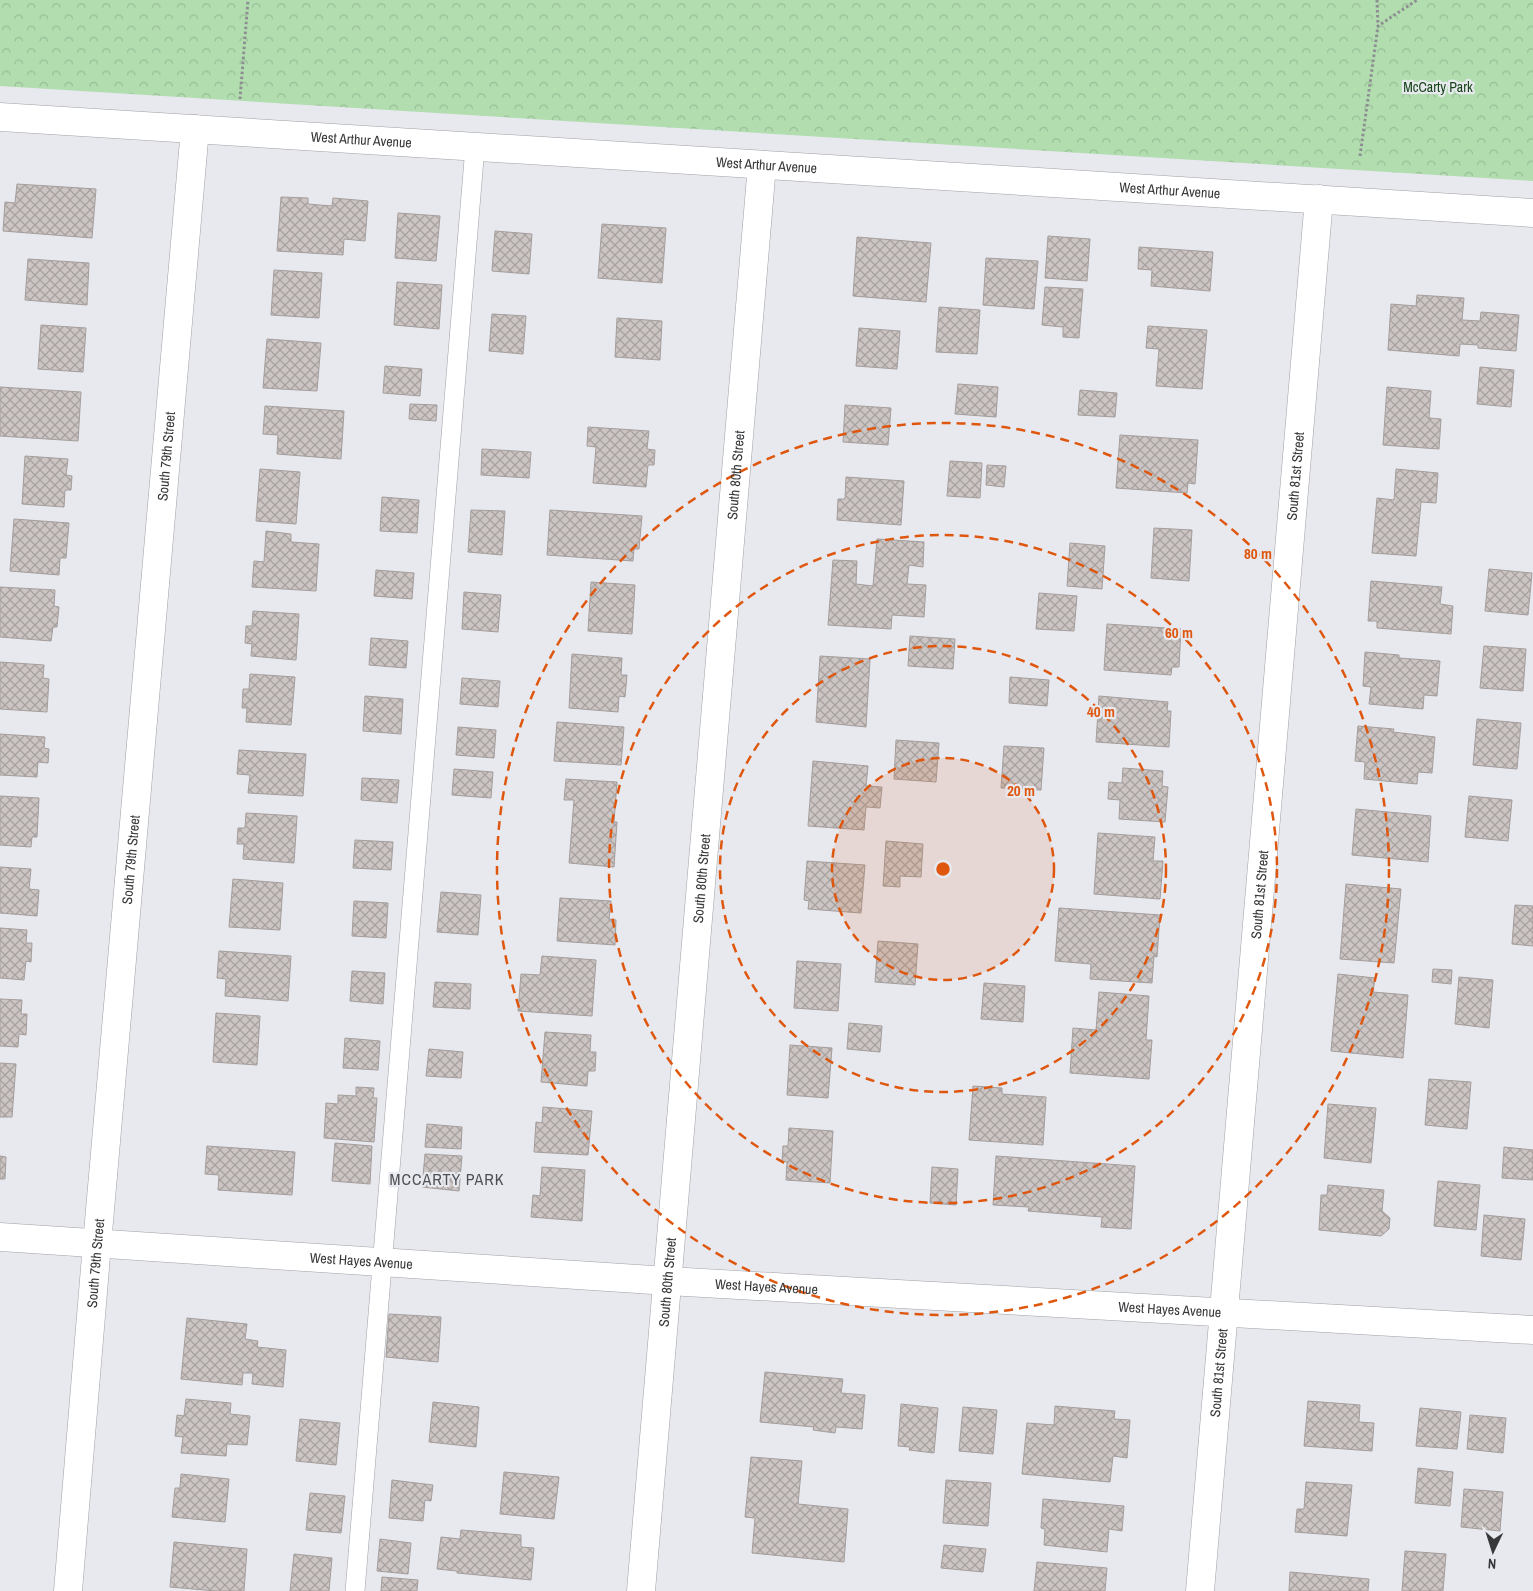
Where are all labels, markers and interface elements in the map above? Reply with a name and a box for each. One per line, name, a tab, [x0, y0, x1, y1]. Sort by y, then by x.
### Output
park label: McCarty Park	[1403, 78, 1473, 96]
street label: West Arthur Avenue	[310, 127, 412, 152]
street label: West Arthur Avenue	[715, 153, 818, 177]
street label: West Arthur Avenue	[1119, 178, 1221, 202]
street label: South 79th Street	[153, 411, 179, 502]
street label: South 80th Street	[723, 430, 748, 520]
street label: South 81st Street	[1283, 431, 1308, 521]
text: 80 m	[1244, 543, 1272, 564]
text: 60 m	[1165, 622, 1193, 643]
text: 40 m	[1087, 701, 1115, 722]
text: 20 m	[1007, 780, 1035, 801]
street label: South 79th Street	[118, 814, 144, 905]
street label: South 80th Street	[689, 833, 714, 924]
street label: South 81st Street	[1247, 849, 1272, 940]
centre of rings	[934, 860, 952, 878]
district label: MCCARTY PARK	[390, 1168, 504, 1190]
street label: South 79th Street	[83, 1218, 108, 1308]
street label: South 80th Street	[654, 1237, 680, 1327]
street label: West Hayes Avenue	[309, 1248, 413, 1273]
street label: West Hayes Avenue	[714, 1275, 818, 1298]
street label: West Hayes Avenue	[1118, 1298, 1222, 1321]
street label: South 81st Street	[1206, 1328, 1231, 1418]
north arrow	[1468, 1526, 1518, 1576]
text: N	[1487, 1555, 1497, 1573]

